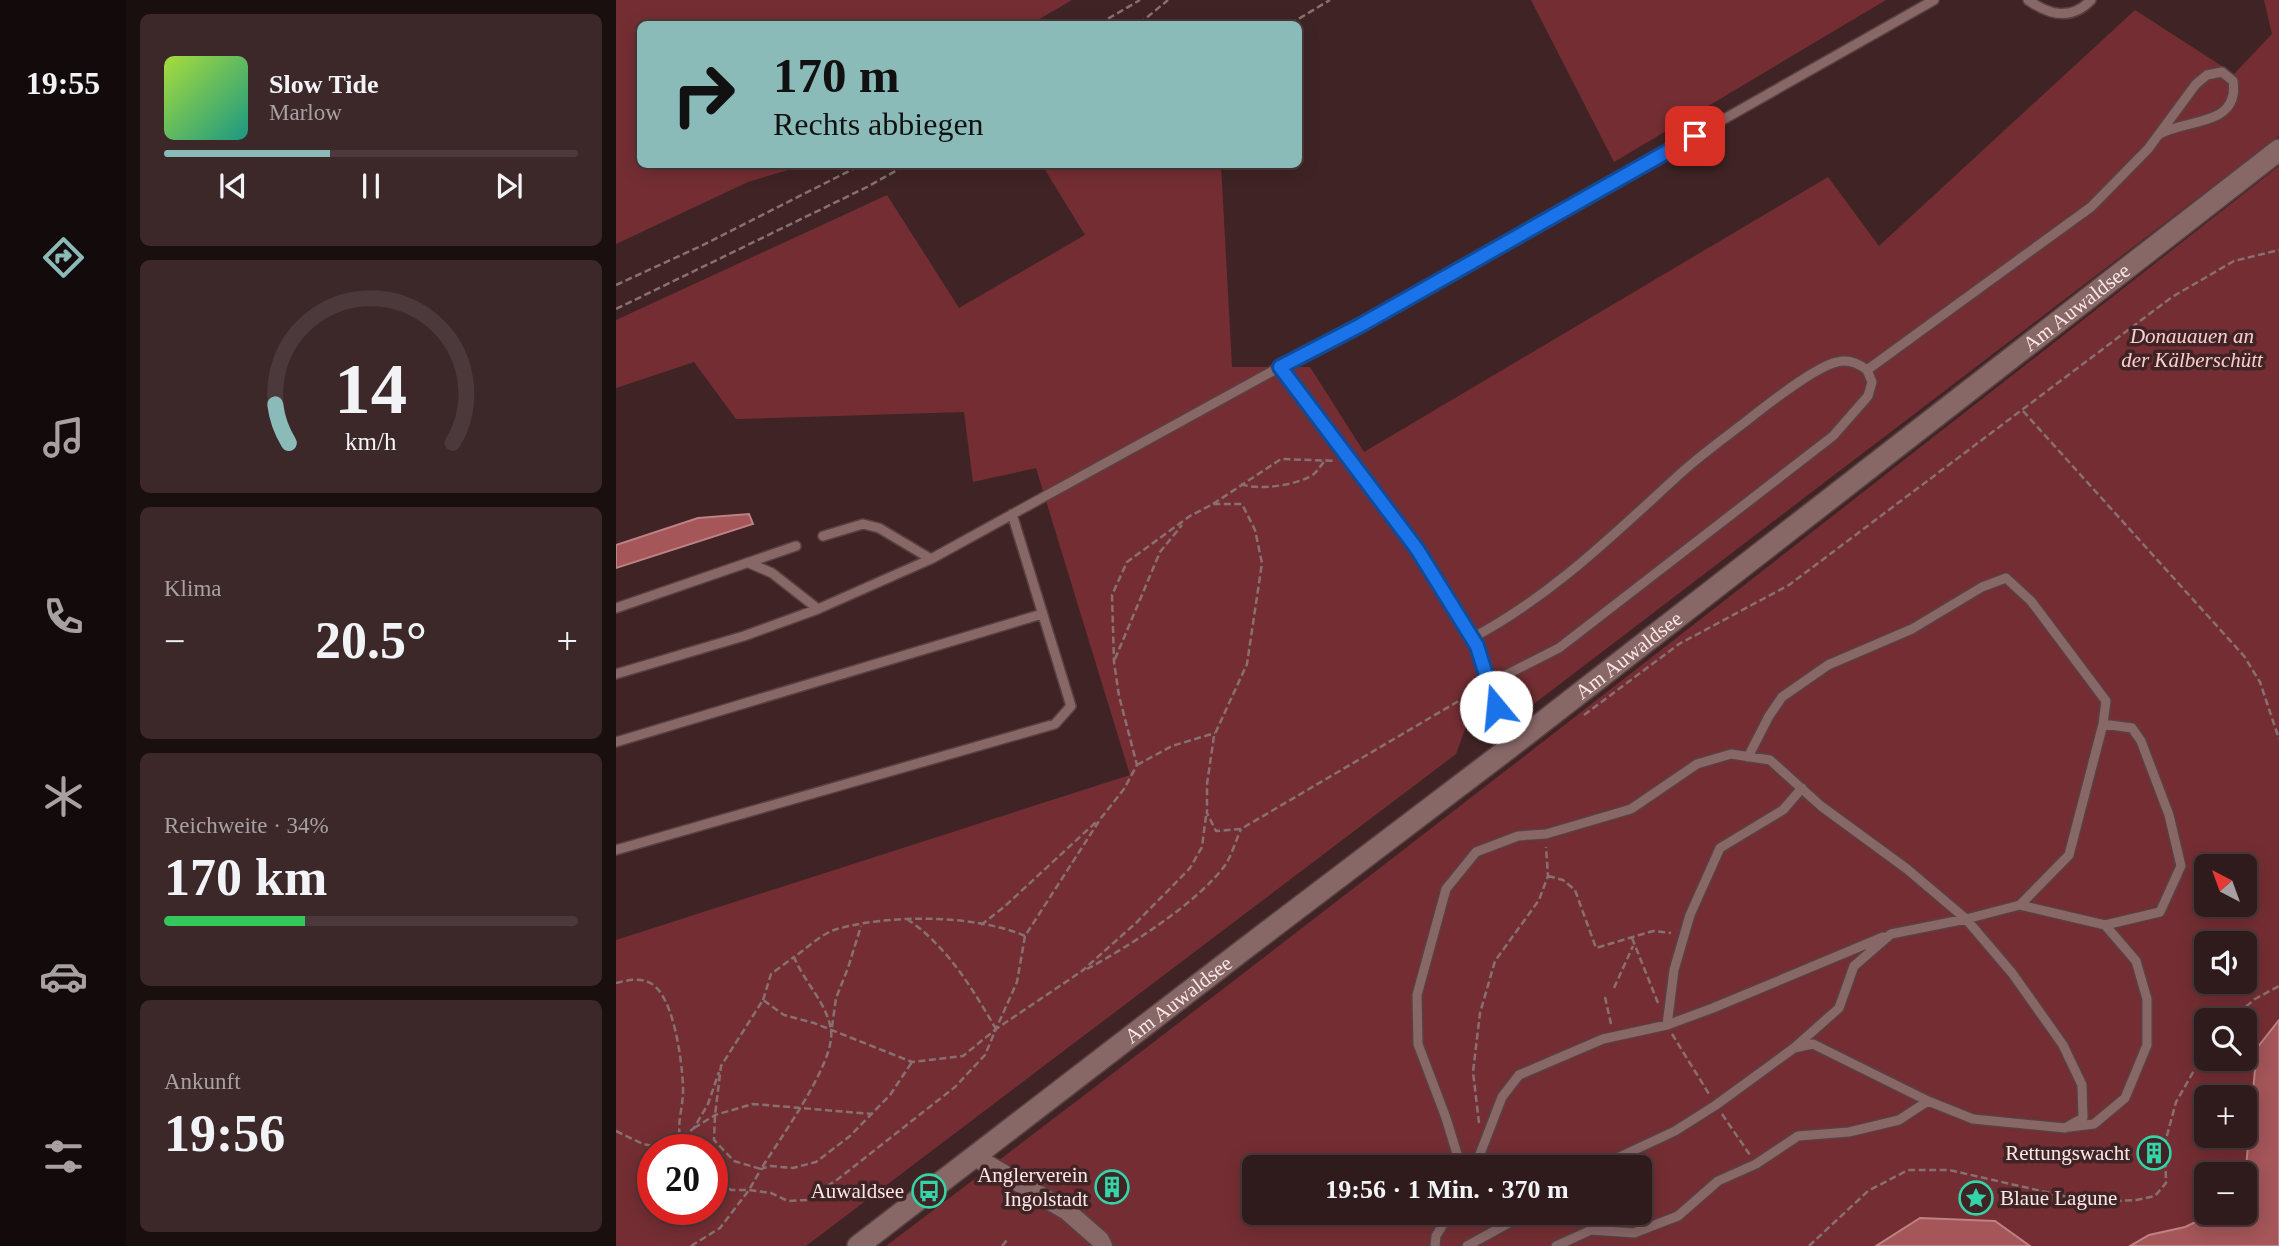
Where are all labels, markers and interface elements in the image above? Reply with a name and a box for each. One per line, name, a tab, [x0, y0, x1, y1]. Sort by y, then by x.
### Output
text: 170 m	[773, 48, 900, 103]
icon: right	[658, 49, 749, 140]
text: 19:55	[26, 65, 100, 101]
text: Slow Tide	[269, 70, 379, 99]
text: Marlow	[269, 100, 342, 125]
text: Rechts abbiegen	[773, 106, 984, 142]
pin	[1665, 106, 1725, 166]
icon: arrive	[1676, 117, 1714, 155]
icon: previous	[214, 167, 252, 205]
icon: pause	[352, 167, 390, 205]
icon: next	[490, 167, 528, 205]
icon: directions	[39, 233, 88, 282]
street label: Am Auwaldsee	[2018, 258, 2135, 356]
park label: Donauauen an der Kälberschütt	[2121, 324, 2264, 372]
text: 14	[335, 348, 407, 429]
icon: music	[39, 413, 88, 462]
text: km/h	[345, 427, 397, 454]
text: Klima	[164, 576, 222, 601]
icon: phone	[39, 592, 88, 641]
street label: Am Auwaldsee	[1570, 606, 1687, 704]
text: 20.5°	[315, 612, 427, 669]
text: −	[164, 620, 185, 662]
text: +	[557, 620, 578, 662]
position arrow	[1459, 670, 1533, 744]
icon: climate	[39, 772, 88, 821]
text: Reichweite · 34%	[164, 813, 329, 838]
text: 170 km	[164, 849, 327, 906]
north arrow	[2194, 854, 2258, 917]
map controls	[2194, 854, 2257, 1225]
button: sound	[2194, 931, 2257, 994]
street label: Am Auwaldsee	[1120, 951, 1237, 1049]
icon: car	[39, 952, 88, 1001]
button: search	[2194, 1008, 2257, 1071]
text: Ankunft	[164, 1069, 241, 1094]
button: +	[2194, 1085, 2257, 1148]
text: 19:56	[164, 1105, 285, 1162]
icon: filters	[39, 1132, 88, 1181]
speed limit sign: 20	[637, 1134, 728, 1225]
building icon: Rettungswacht	[2135, 1134, 2173, 1172]
place label: Rettungswacht	[2005, 1141, 2130, 1165]
button: −	[2194, 1162, 2257, 1225]
place label: Anglerverein Ingolstadt	[977, 1163, 1088, 1211]
building icon: Anglerverein Ingolstadt	[1093, 1168, 1131, 1206]
bus stop icon: Auwaldsee	[910, 1172, 948, 1210]
text: 19:56 · 1 Min. · 370 m	[1325, 1175, 1569, 1204]
place label: Auwaldsee	[811, 1179, 904, 1203]
place icon: Blaue Lagune	[1957, 1179, 1995, 1217]
place label: Blaue Lagune	[2000, 1186, 2117, 1210]

